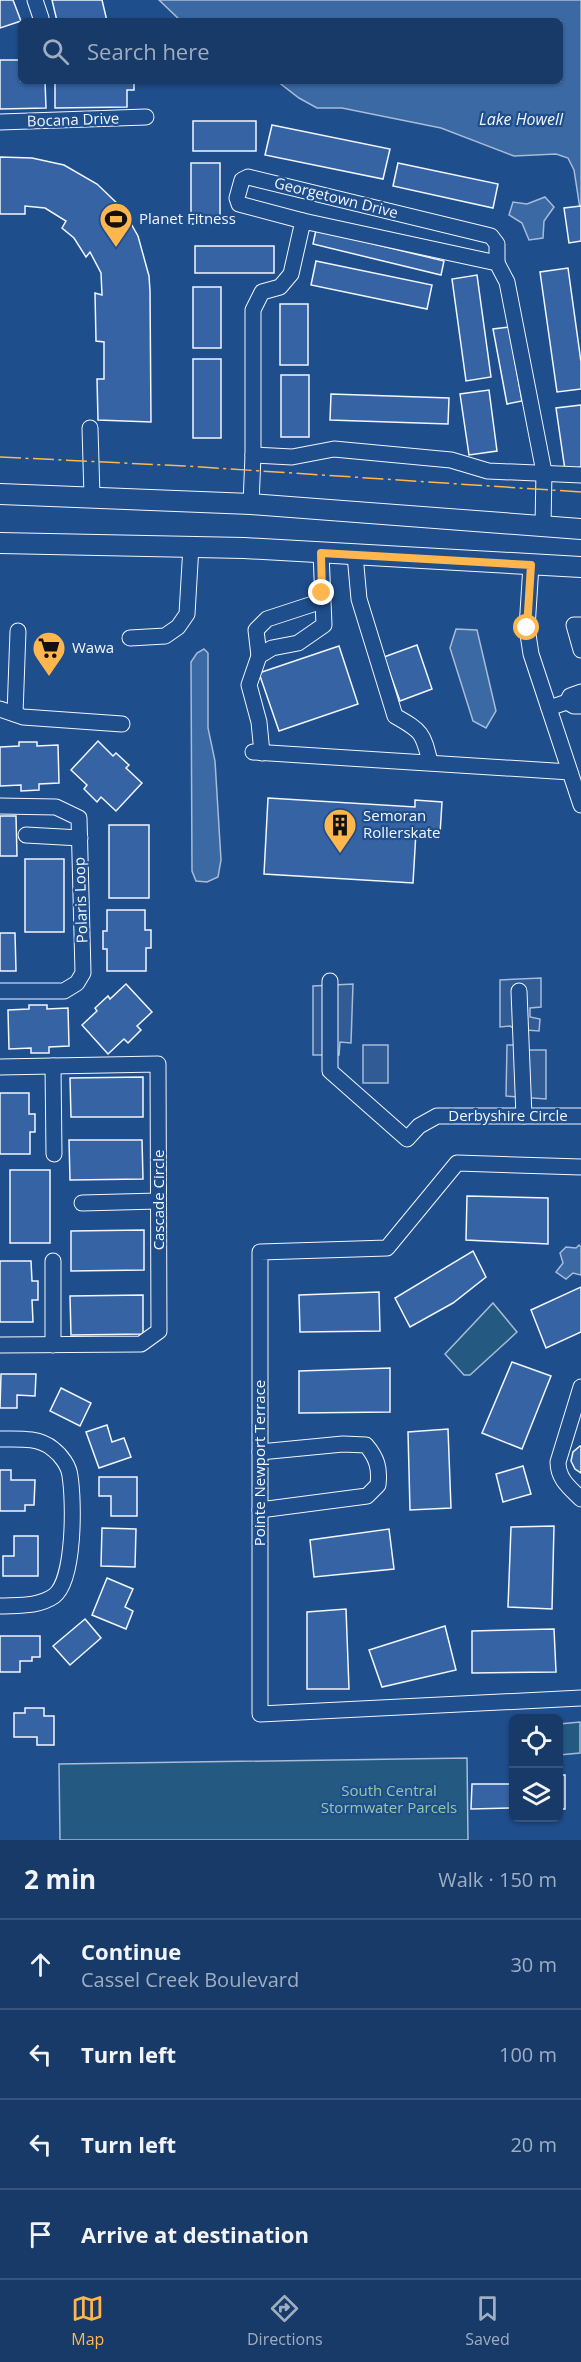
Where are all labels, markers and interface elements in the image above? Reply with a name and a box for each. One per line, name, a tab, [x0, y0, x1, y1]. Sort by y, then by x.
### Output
search box	[18, 18, 563, 84]
icon: search	[39, 35, 72, 68]
text: Search here	[87, 36, 210, 66]
street label: Bocana Drive	[26, 107, 119, 131]
water label: Lake Howell	[479, 108, 564, 130]
street label: Georgetown Drive	[272, 172, 400, 222]
sports icon: Planet Fitness	[98, 201, 134, 248]
place label: Planet Fitness	[139, 208, 236, 228]
route end	[308, 579, 334, 605]
route start	[513, 614, 539, 640]
supermarket icon: Wawa	[31, 630, 67, 677]
place label: Wawa	[72, 637, 114, 657]
place label: Semoran Rollerskate	[363, 805, 441, 842]
building icon: Semoran Rollerskate	[322, 807, 358, 854]
street label: Polaris Loop	[69, 857, 91, 943]
street label: Derbyshire Circle	[448, 1105, 568, 1125]
street label: Cascade Circle	[148, 1150, 168, 1250]
street label: Pointe Newport Terrace	[249, 1380, 269, 1546]
map controls	[509, 1714, 563, 1822]
button: locate	[509, 1714, 563, 1768]
button: layers	[509, 1768, 563, 1822]
park label: South Central Stormwater Parcels	[321, 1780, 457, 1817]
text: 2 min	[24, 1861, 96, 1897]
text: Walk · 150 m	[438, 1866, 557, 1893]
text: Continue	[81, 1936, 181, 1966]
icon: ahead	[24, 1948, 57, 1981]
text: 30 m	[510, 1951, 557, 1978]
text: Cassel Creek Boulevard	[81, 1966, 299, 1993]
icon: left	[24, 2038, 57, 2071]
text: Turn left	[81, 2039, 176, 2069]
text: 100 m	[499, 2041, 557, 2068]
icon: left	[24, 2128, 57, 2161]
text: Turn left	[81, 2129, 176, 2159]
text: 20 m	[510, 2131, 557, 2158]
icon: arrive	[24, 2218, 57, 2251]
text: Arrive at destination	[81, 2219, 309, 2249]
tab: Map	[71, 2292, 104, 2350]
tab: Directions	[247, 2292, 323, 2350]
tab: Saved	[465, 2292, 510, 2350]

